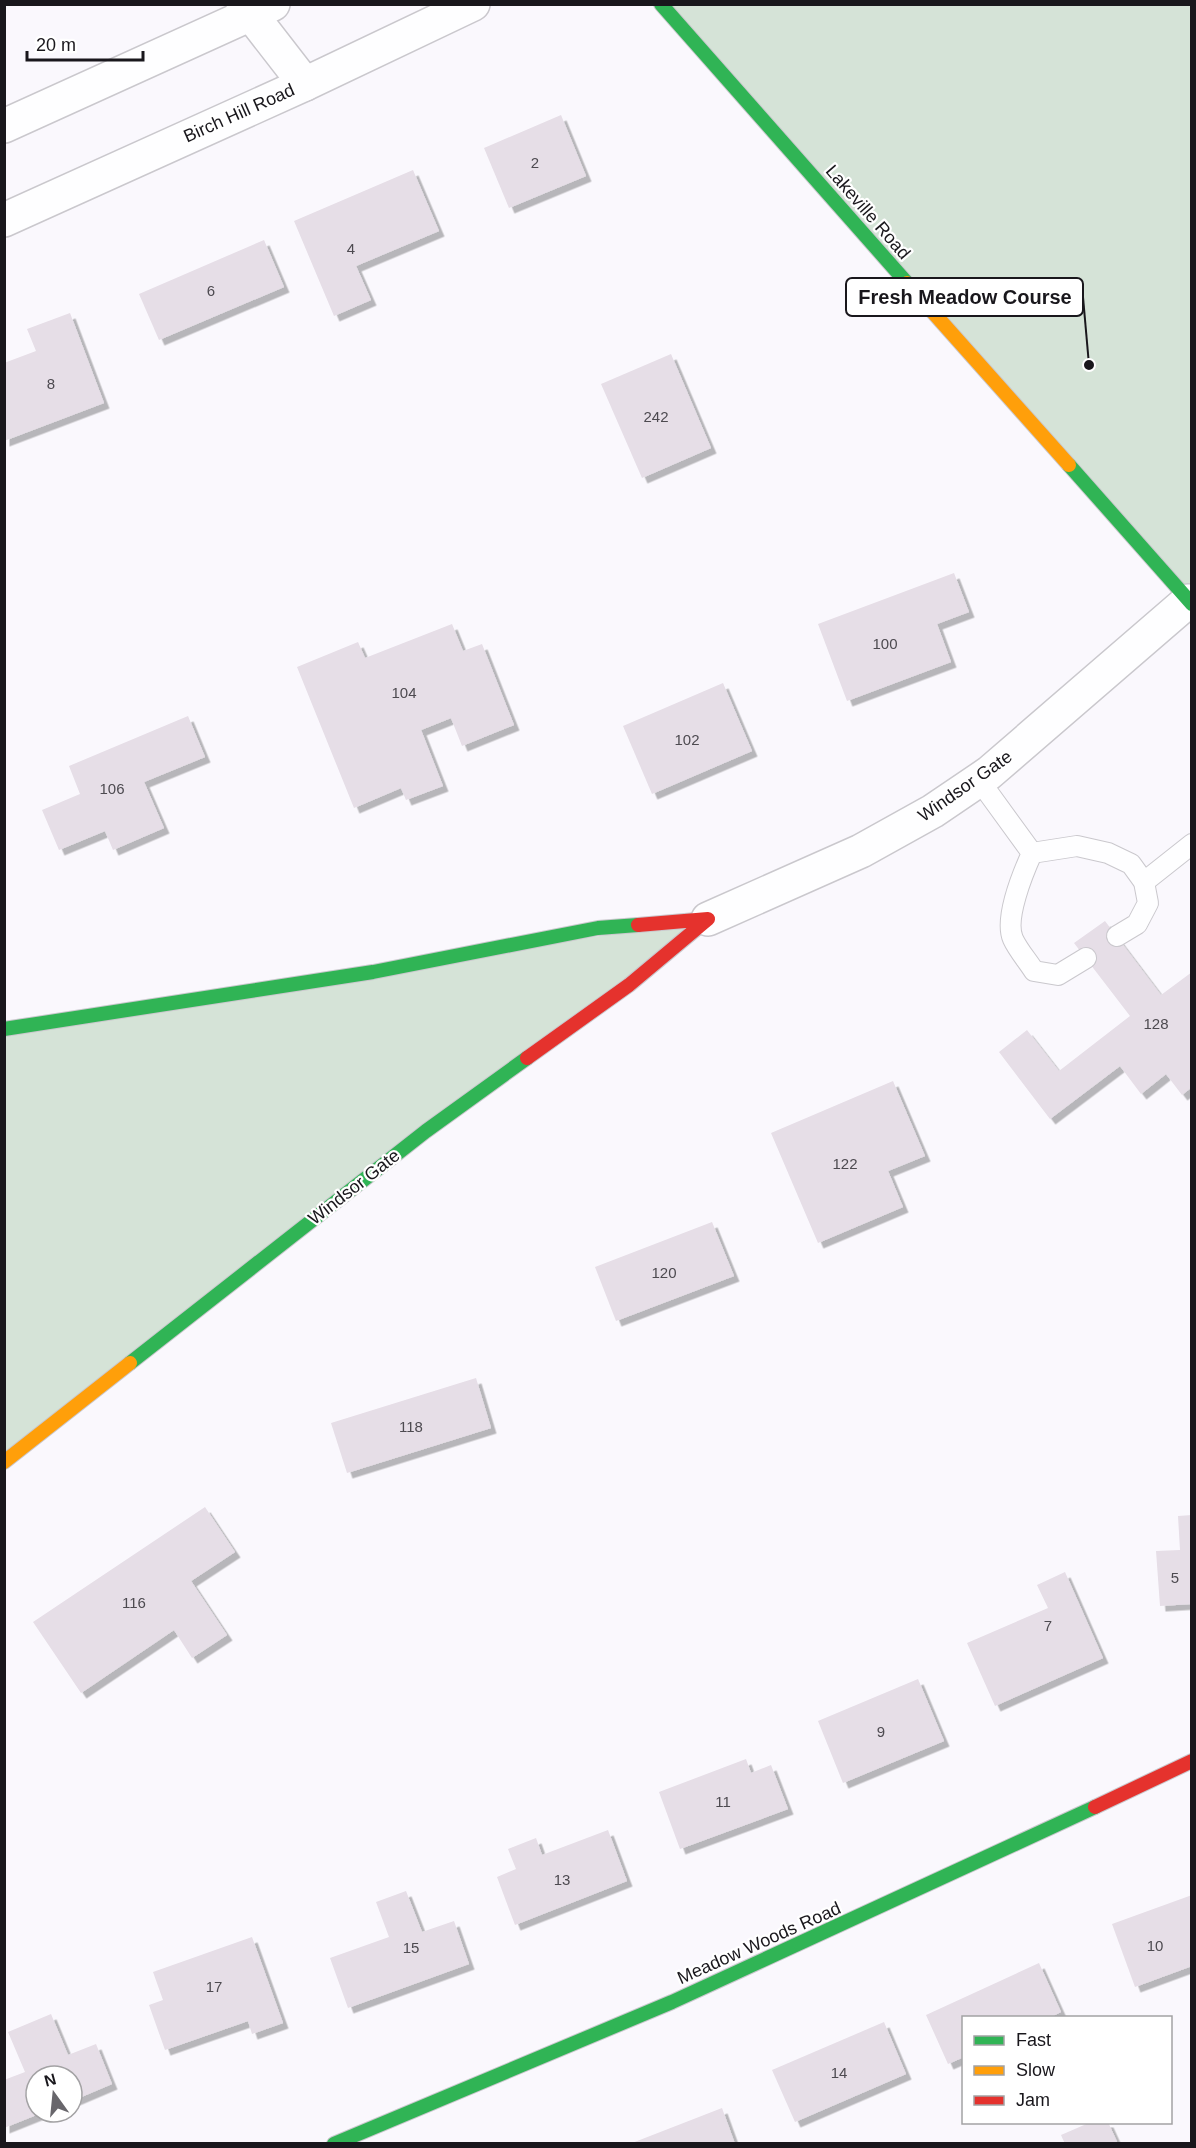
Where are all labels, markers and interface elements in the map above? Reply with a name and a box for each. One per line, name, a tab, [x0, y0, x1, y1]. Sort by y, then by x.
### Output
scale bar	[27, 24, 142, 62]
text: 20 m	[36, 35, 76, 55]
street label: Birch Hill Road	[181, 80, 297, 146]
house number: 2	[531, 154, 539, 171]
street label: Lakeville Road	[822, 161, 914, 263]
house number: 4	[347, 240, 355, 257]
callout: Fresh Meadow Course	[846, 278, 1083, 316]
house number: 6	[207, 282, 215, 299]
text: Fresh Meadow Course	[858, 286, 1072, 308]
house number: 8	[47, 375, 55, 392]
house number: 242	[643, 408, 669, 425]
house number: 100	[872, 635, 898, 652]
house number: 104	[391, 684, 417, 701]
house number: 102	[674, 731, 700, 748]
street label: Windsor Gate	[914, 746, 1016, 826]
house number: 106	[99, 780, 125, 797]
house number: 128	[1143, 1015, 1169, 1032]
street label: Windsor Gate	[304, 1145, 404, 1229]
house number: 122	[832, 1155, 858, 1172]
house number: 120	[651, 1264, 677, 1281]
house number: 118	[399, 1418, 423, 1435]
house number: 5	[1171, 1569, 1179, 1586]
house number: 116	[122, 1594, 146, 1611]
house number: 7	[1044, 1617, 1052, 1634]
house number: 9	[877, 1723, 885, 1740]
house number: 11	[715, 1793, 731, 1810]
house number: 13	[554, 1871, 570, 1888]
street label: Meadow Woods Road	[674, 1898, 844, 1988]
house number: 10	[1147, 1937, 1163, 1954]
house number: 15	[403, 1939, 419, 1956]
house number: 17	[206, 1978, 222, 1995]
legend	[962, 2016, 1172, 2124]
text: Fast	[1016, 2030, 1051, 2050]
text: Slow	[1016, 2060, 1056, 2080]
north arrow	[24, 2064, 84, 2124]
house number: 14	[831, 2064, 847, 2081]
text: N	[42, 2070, 58, 2090]
text: Jam	[1016, 2090, 1050, 2110]

